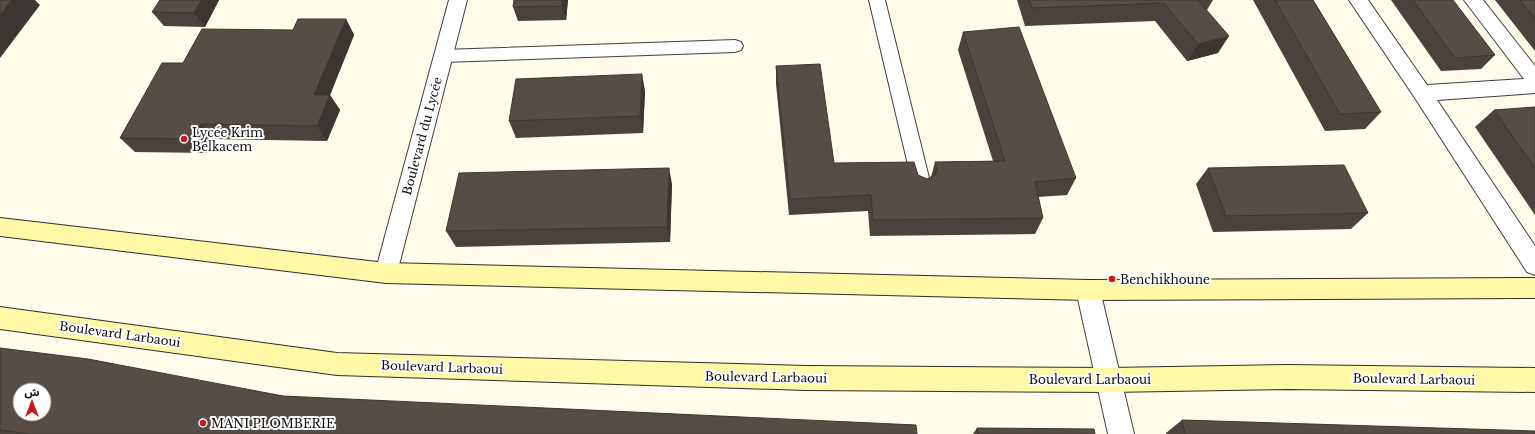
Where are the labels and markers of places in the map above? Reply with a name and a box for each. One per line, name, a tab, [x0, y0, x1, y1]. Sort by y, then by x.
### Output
place label: Lycée Krim Belkacem	[192, 125, 263, 154]
marker: Lycée Krim Belkacem	[179, 134, 189, 144]
place label: Benchikhoune	[1120, 272, 1210, 287]
marker: Benchikhoune	[1107, 274, 1117, 284]
place label: MANI PLOMBERIE	[211, 416, 335, 431]
marker: MANI PLOMBERIE	[198, 418, 208, 428]

